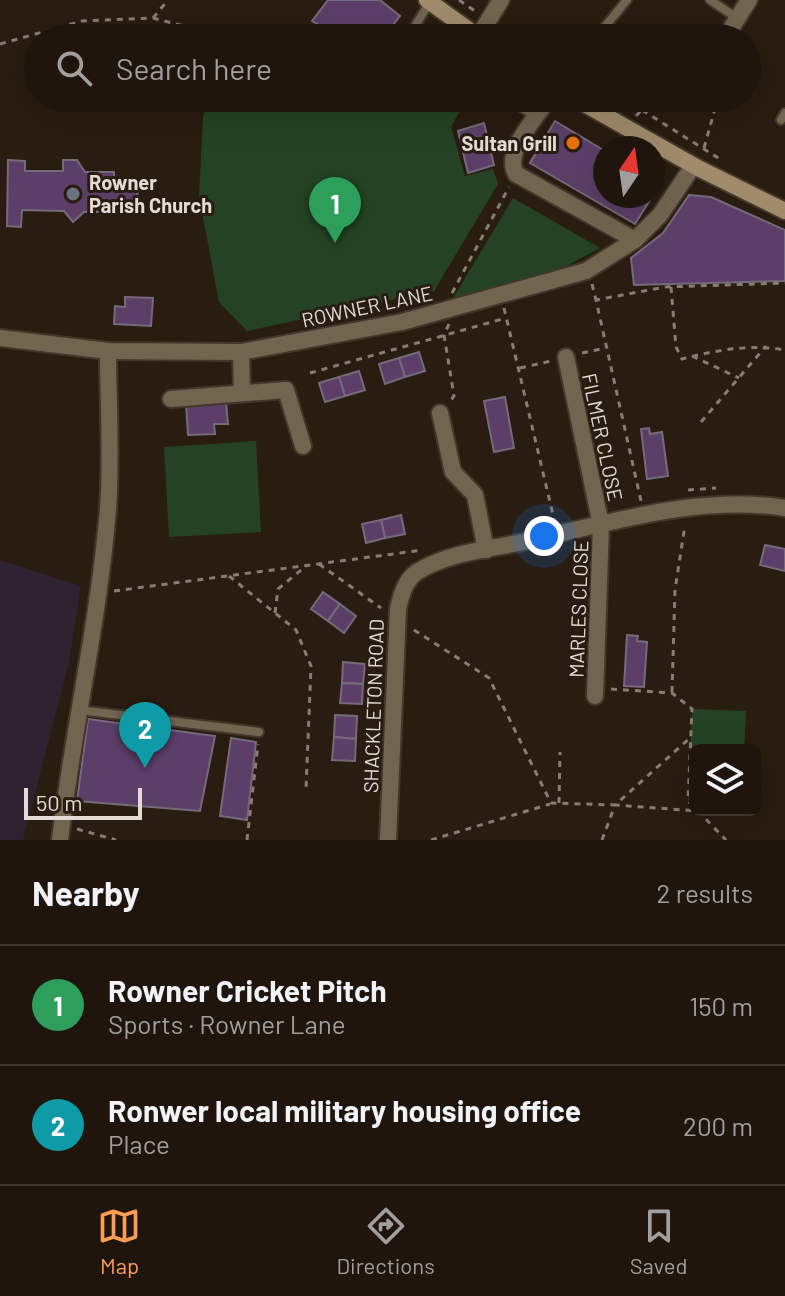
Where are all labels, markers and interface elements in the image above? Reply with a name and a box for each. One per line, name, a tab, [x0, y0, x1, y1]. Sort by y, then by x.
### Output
search box	[24, 24, 761, 112]
icon: search	[52, 46, 96, 90]
text: Search here	[116, 50, 272, 86]
place label: Sultan Grill	[461, 131, 557, 155]
marker: Sultan Grill	[564, 134, 582, 152]
north arrow	[593, 136, 665, 208]
place label: Rowner Parish Church	[89, 170, 212, 217]
pin: 1	[309, 177, 361, 243]
marker: Rowner Parish Church	[64, 185, 82, 203]
street label: ROWNER LANE	[299, 280, 435, 332]
street label: FILMER CLOSE	[578, 371, 628, 503]
your location	[524, 516, 564, 556]
street label: MARLES CLOSE	[564, 540, 592, 678]
street label: SHACKLETON ROAD	[358, 619, 388, 793]
pin: 2	[119, 702, 171, 768]
map controls	[689, 744, 761, 816]
button: layers	[689, 744, 761, 816]
scale bar	[24, 784, 142, 820]
text: 50 m	[36, 789, 82, 815]
text: Nearby	[32, 872, 140, 913]
text: 2 results	[657, 877, 753, 908]
text: Rowner Cricket Pitch	[108, 972, 387, 1008]
text: 1	[53, 990, 63, 1021]
text: 150 m	[689, 990, 753, 1021]
text: Sports · Rowner Lane	[108, 1008, 346, 1039]
text: Ronwer local military housing office	[108, 1092, 581, 1128]
text: 2	[51, 1110, 65, 1141]
text: 200 m	[683, 1110, 753, 1141]
text: Place	[108, 1128, 170, 1159]
tab: Map	[97, 1204, 141, 1278]
tab: Directions	[336, 1204, 435, 1278]
tab: Saved	[630, 1204, 687, 1278]

